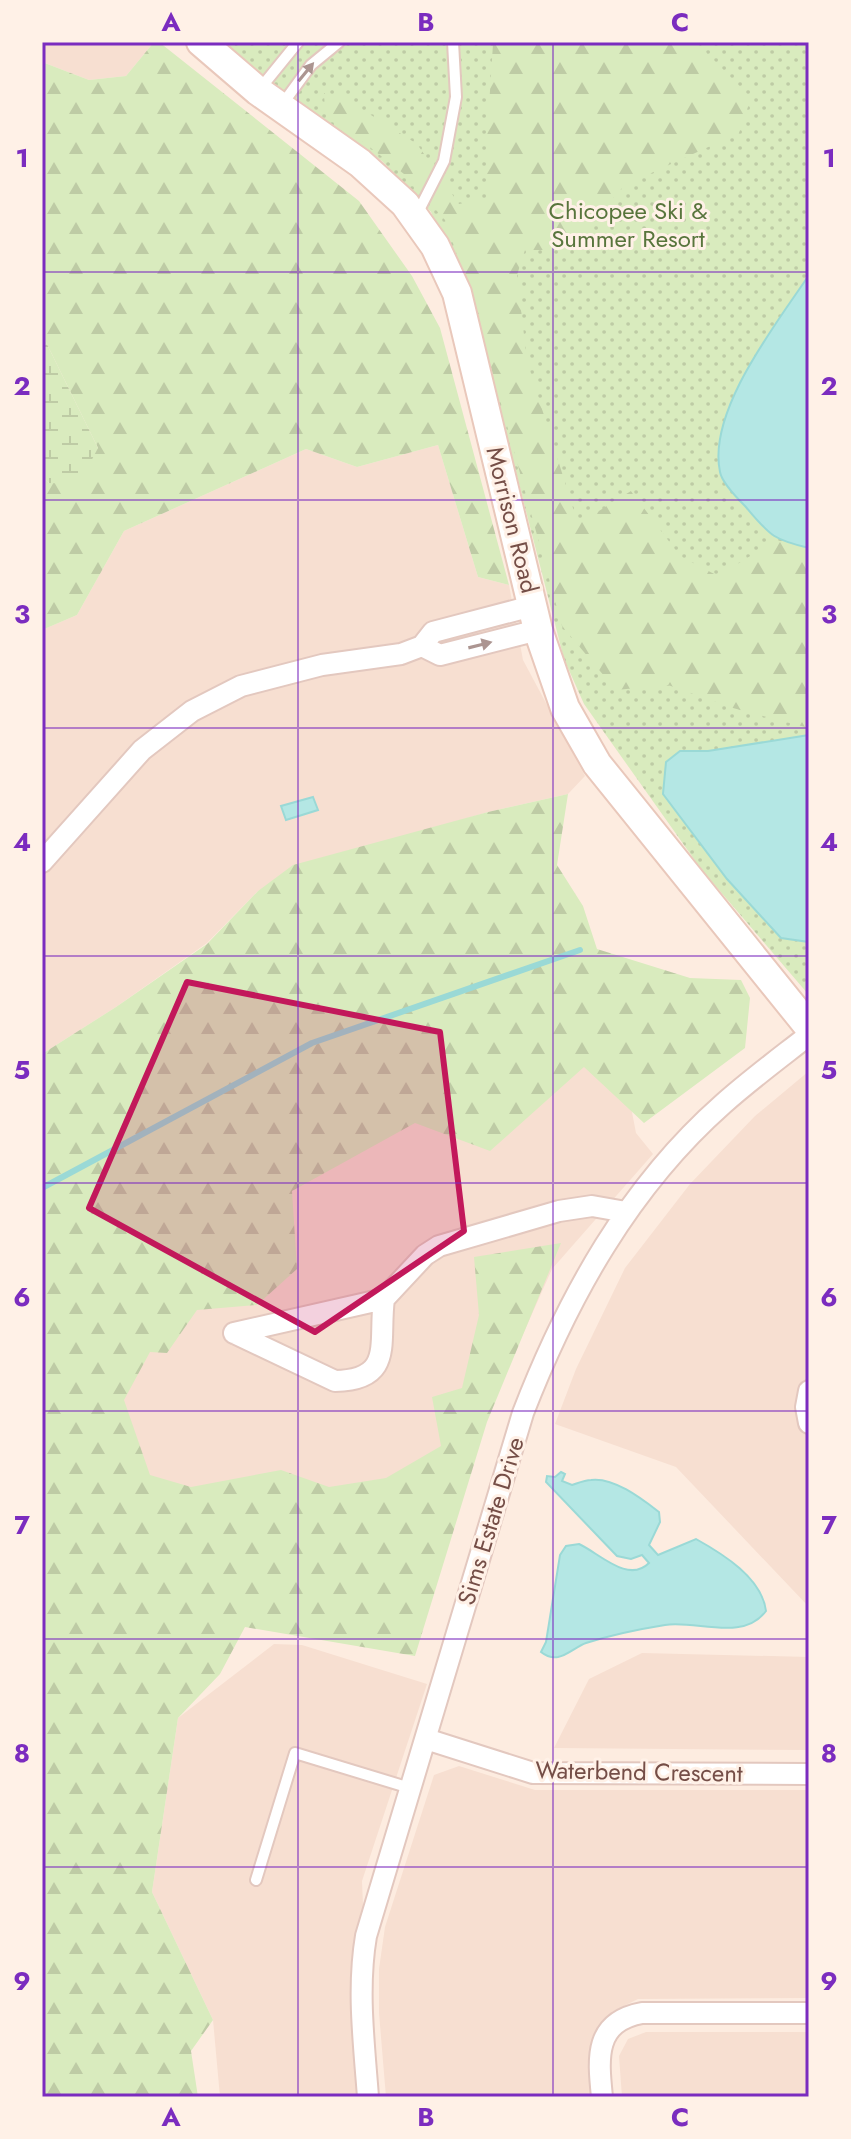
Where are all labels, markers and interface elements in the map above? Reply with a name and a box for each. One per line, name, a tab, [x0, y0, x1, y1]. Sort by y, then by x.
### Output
text: A	[160, 3, 181, 41]
text: B	[417, 3, 435, 41]
text: C	[671, 3, 689, 41]
one-way arrow	[298, 62, 314, 82]
text: 1	[15, 139, 29, 177]
text: 1	[822, 139, 836, 177]
park label: Chicopee Ski & Summer Resort	[549, 193, 707, 256]
text: 2	[13, 367, 31, 405]
text: 2	[820, 367, 838, 405]
street label: Morrison Road	[477, 443, 548, 597]
text: 3	[14, 595, 30, 633]
text: 3	[821, 595, 837, 633]
one-way arrow	[467, 638, 492, 650]
text: 4	[13, 823, 31, 861]
text: 4	[820, 823, 838, 861]
text: 5	[14, 1051, 30, 1089]
text: 5	[821, 1051, 837, 1089]
text: 6	[13, 1278, 31, 1316]
text: 6	[820, 1278, 838, 1316]
street label: Sims Estate Drive	[448, 1433, 533, 1609]
text: 7	[14, 1506, 30, 1544]
text: 7	[821, 1506, 837, 1544]
text: 8	[14, 1734, 30, 1772]
text: 8	[821, 1734, 837, 1772]
street label: Waterbend Crescent	[535, 1752, 743, 1791]
text: 9	[13, 1962, 31, 2000]
text: 9	[820, 1962, 838, 2000]
text: A	[160, 2098, 181, 2136]
text: B	[417, 2098, 435, 2136]
text: C	[671, 2098, 689, 2136]

